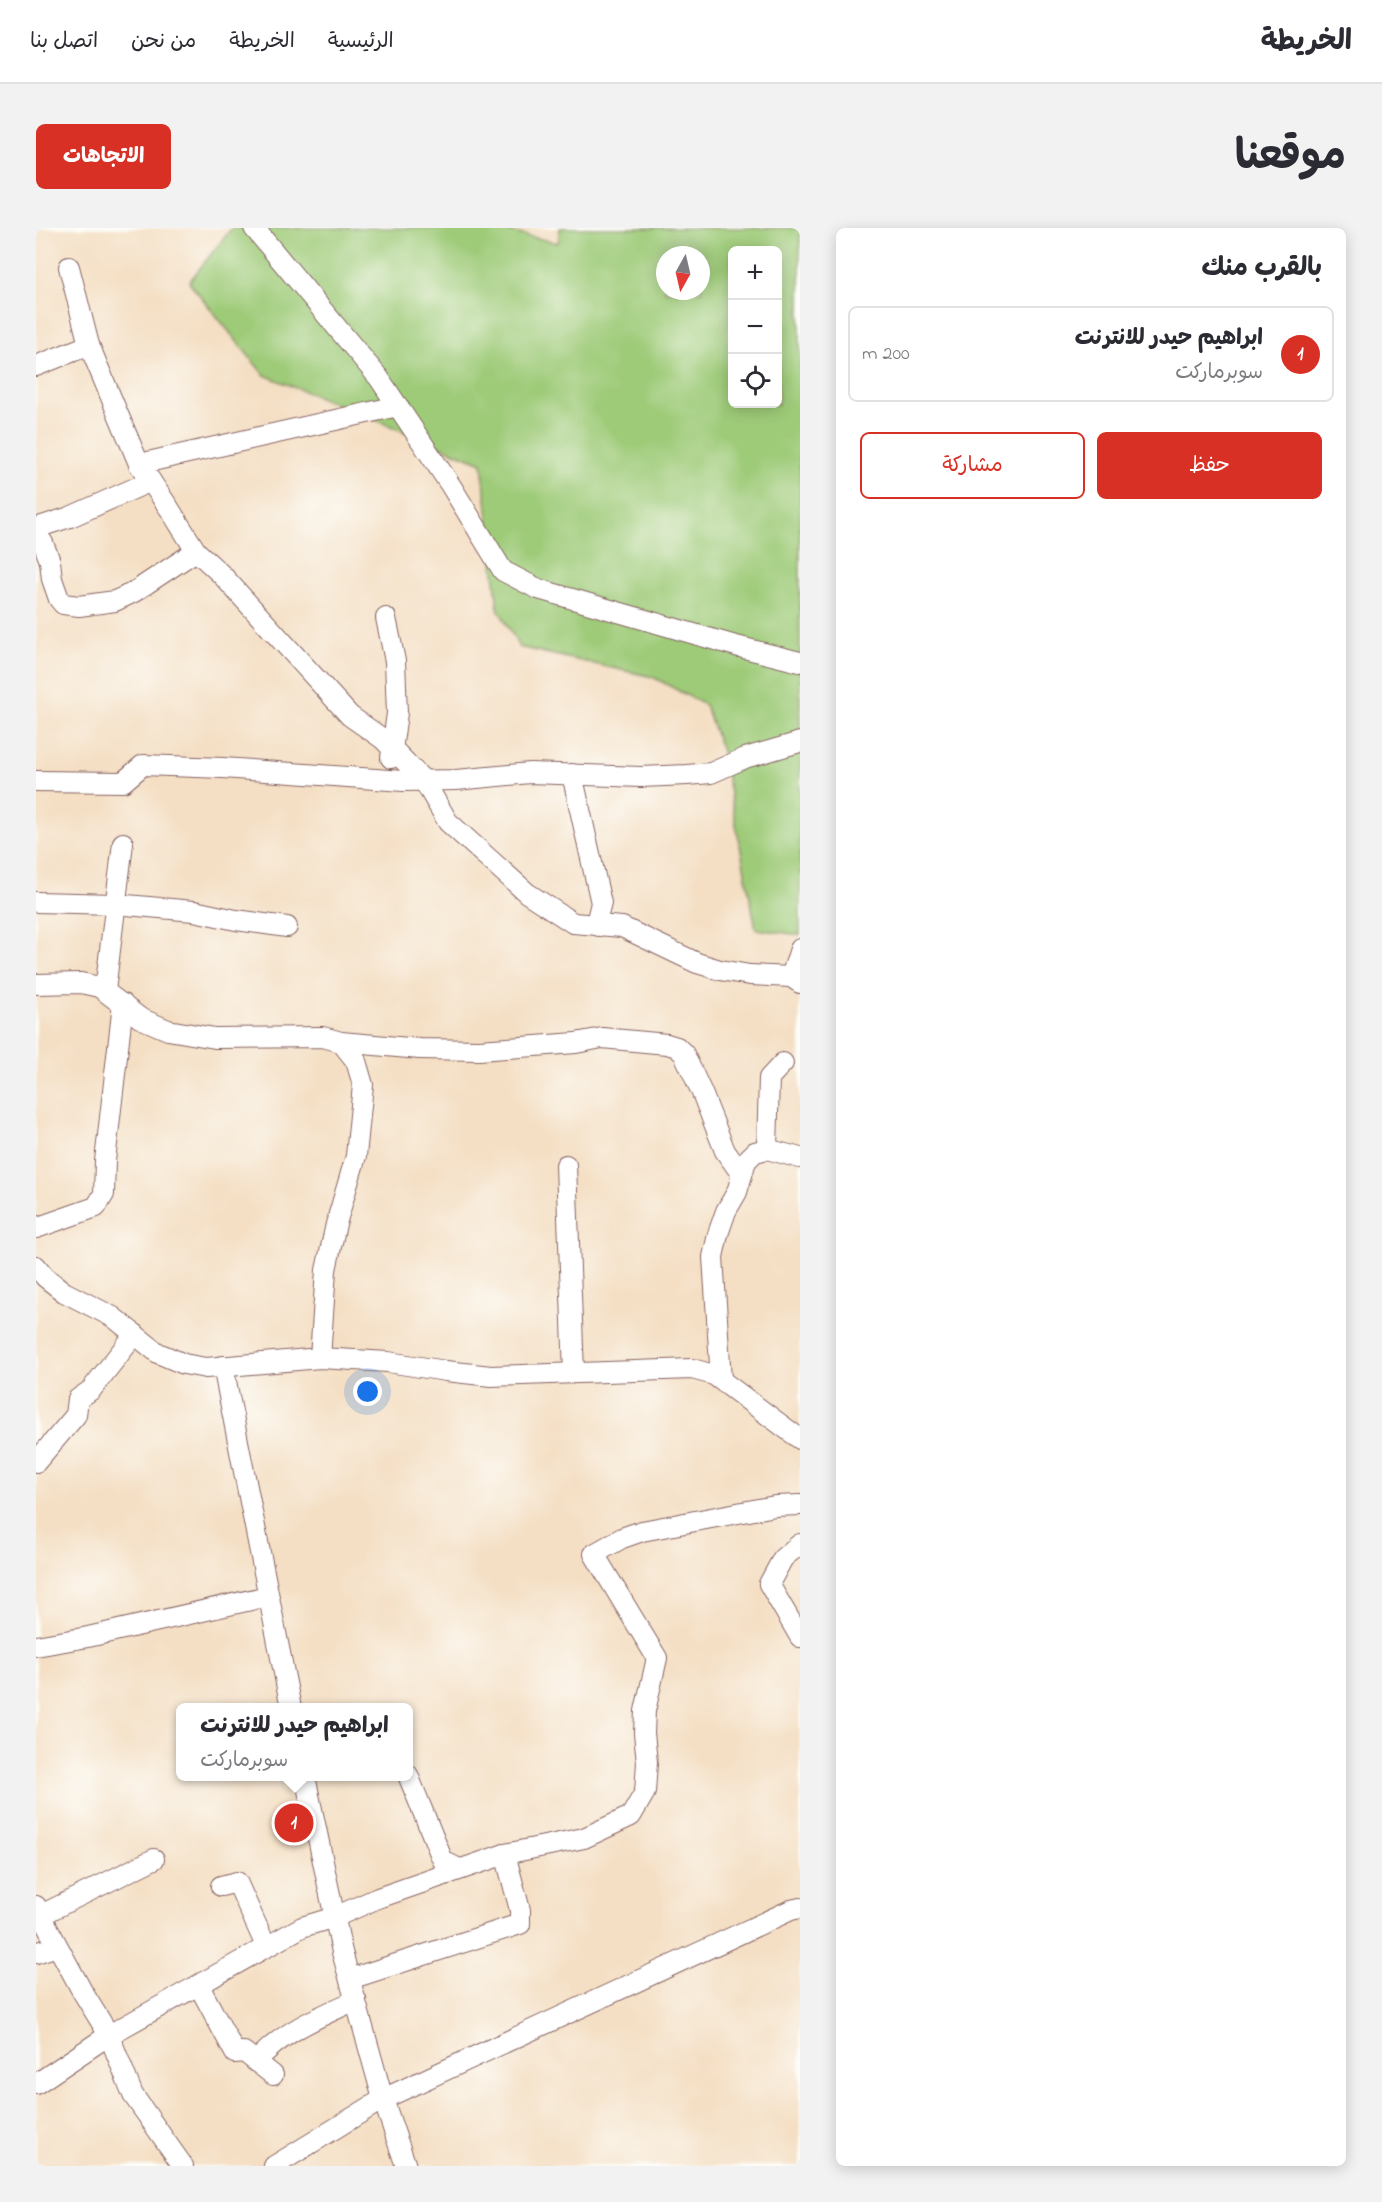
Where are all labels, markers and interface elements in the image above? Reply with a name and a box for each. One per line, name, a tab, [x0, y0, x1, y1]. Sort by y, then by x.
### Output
text: الخريطة	[1261, 22, 1352, 63]
text: اتصل بنا	[30, 27, 98, 57]
text: من نحن	[131, 27, 196, 57]
text: الخريطة	[229, 27, 295, 57]
text: الرئيسية	[328, 27, 394, 57]
button: الاتجاهات	[36, 124, 171, 189]
text: موقعنا	[1235, 127, 1346, 188]
north arrow	[656, 246, 710, 300]
map controls	[728, 246, 782, 408]
button: +	[728, 246, 782, 300]
text: بالقرب منك	[1201, 250, 1322, 288]
button: −	[728, 300, 782, 354]
text: ابراهيم حيدر للانترنت	[1075, 323, 1263, 355]
text: 200 m	[862, 340, 910, 369]
text: 1	[1297, 340, 1304, 369]
button: locate	[728, 354, 782, 408]
text: سوبرماركت	[1175, 359, 1263, 388]
button: مشاركة	[860, 432, 1085, 499]
button: حفظ	[1097, 432, 1322, 499]
your location	[353, 1377, 382, 1406]
popup	[176, 1703, 413, 1781]
text: ابراهيم حيدر للانترنت	[200, 1711, 389, 1743]
text: سوبرماركت	[200, 1747, 288, 1776]
pin: 1	[274, 1800, 314, 1846]

